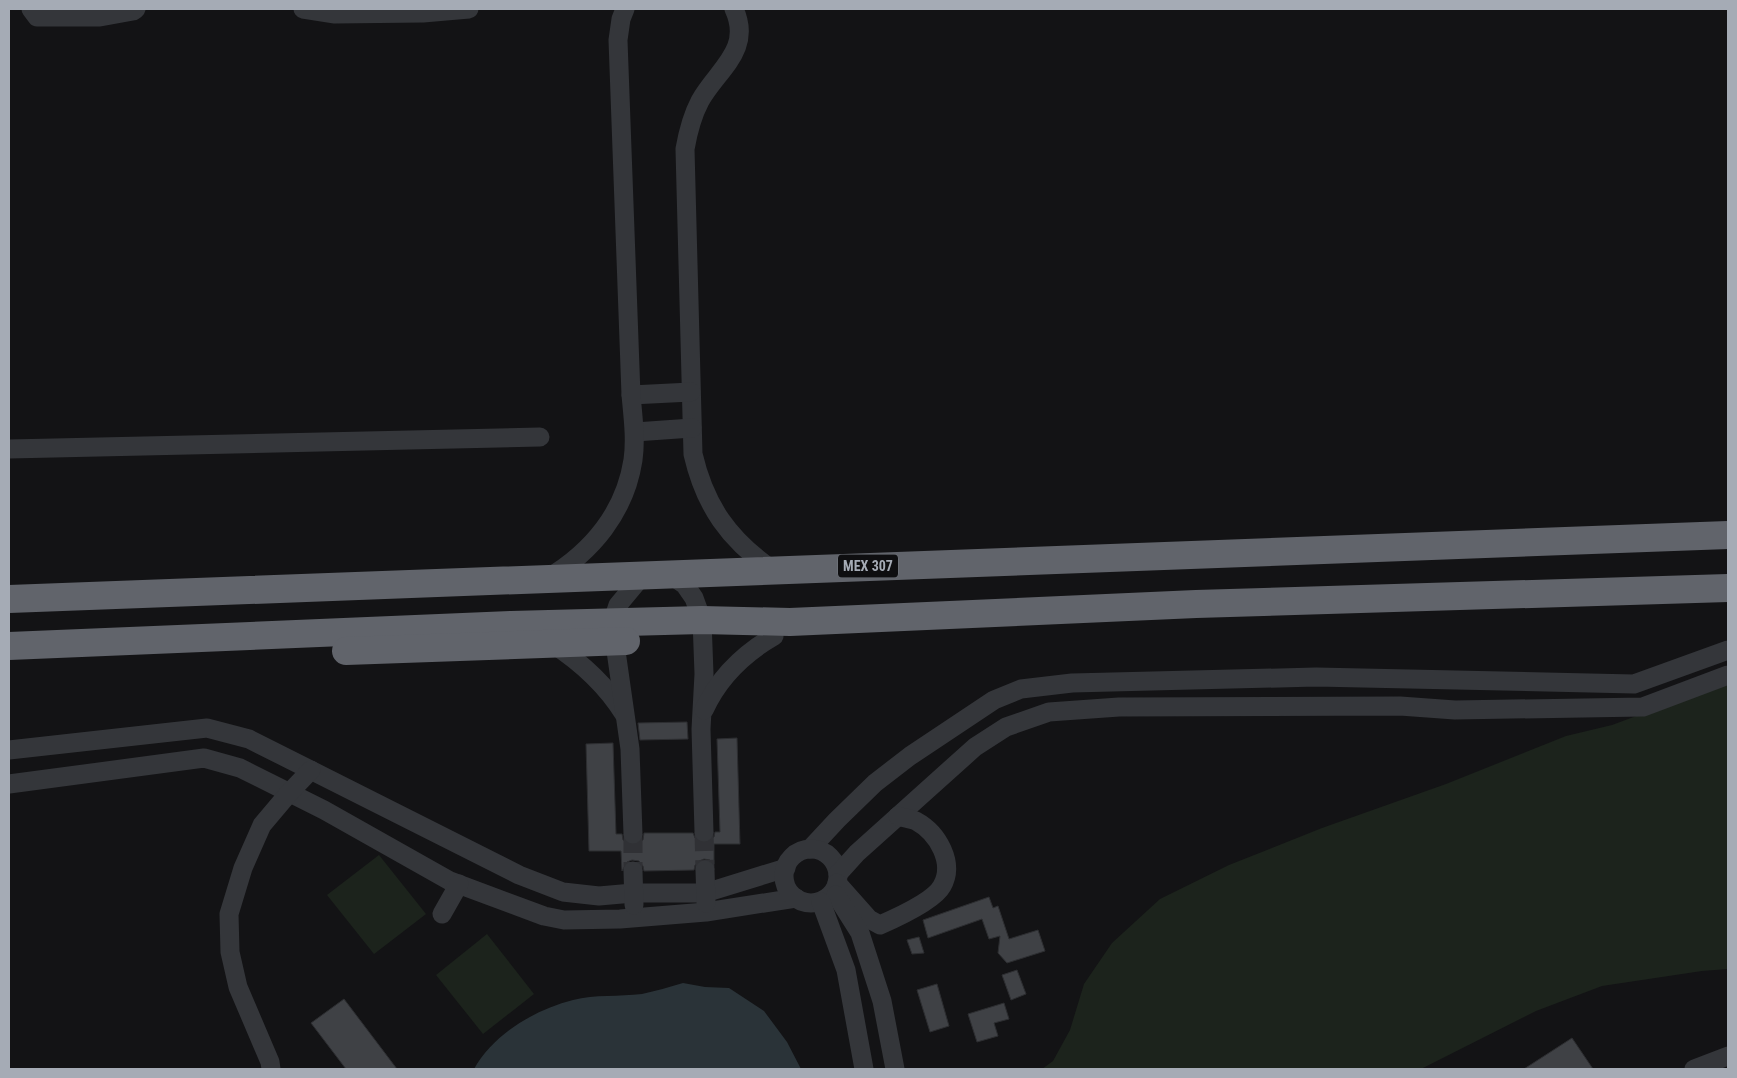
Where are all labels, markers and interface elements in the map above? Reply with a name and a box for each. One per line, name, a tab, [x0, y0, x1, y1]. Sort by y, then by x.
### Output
road number: MEX 307	[838, 554, 898, 578]

